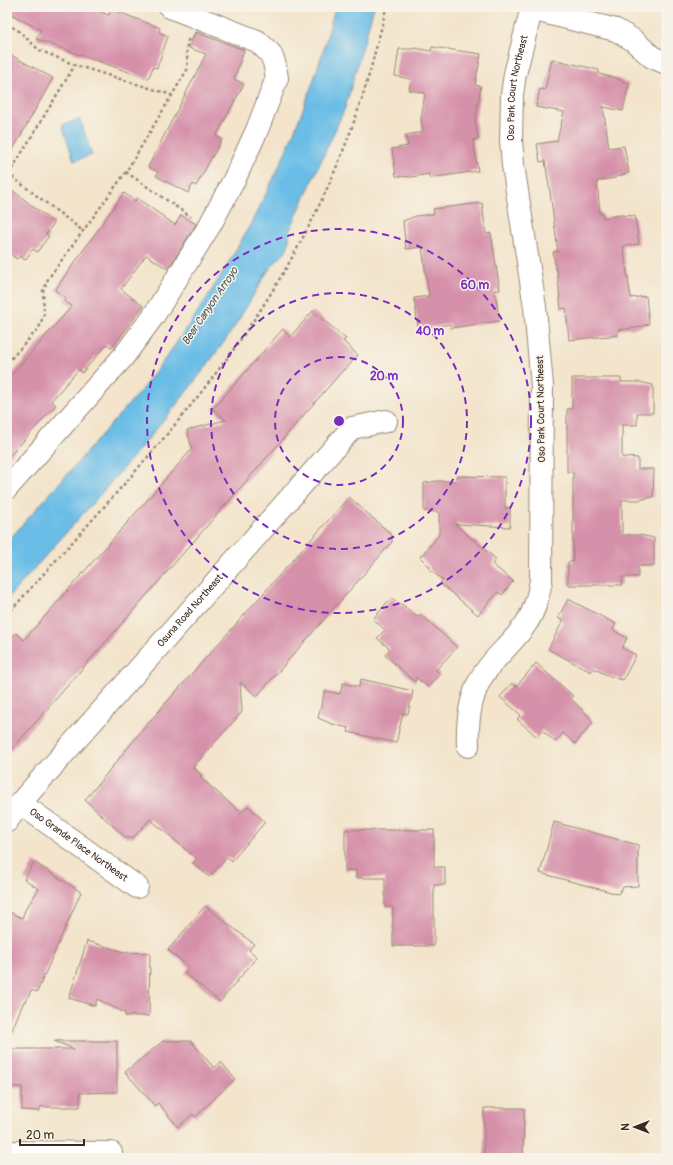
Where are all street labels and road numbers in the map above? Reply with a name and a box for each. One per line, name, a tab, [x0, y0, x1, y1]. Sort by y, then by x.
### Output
street label: Oso Park Court Northeast	[505, 33, 531, 141]
street label: Oso Park Court Northeast	[534, 354, 548, 463]
street label: Osuna Road Northeast	[155, 571, 226, 650]
street label: Oso Grande Place Northeast	[27, 806, 131, 885]

